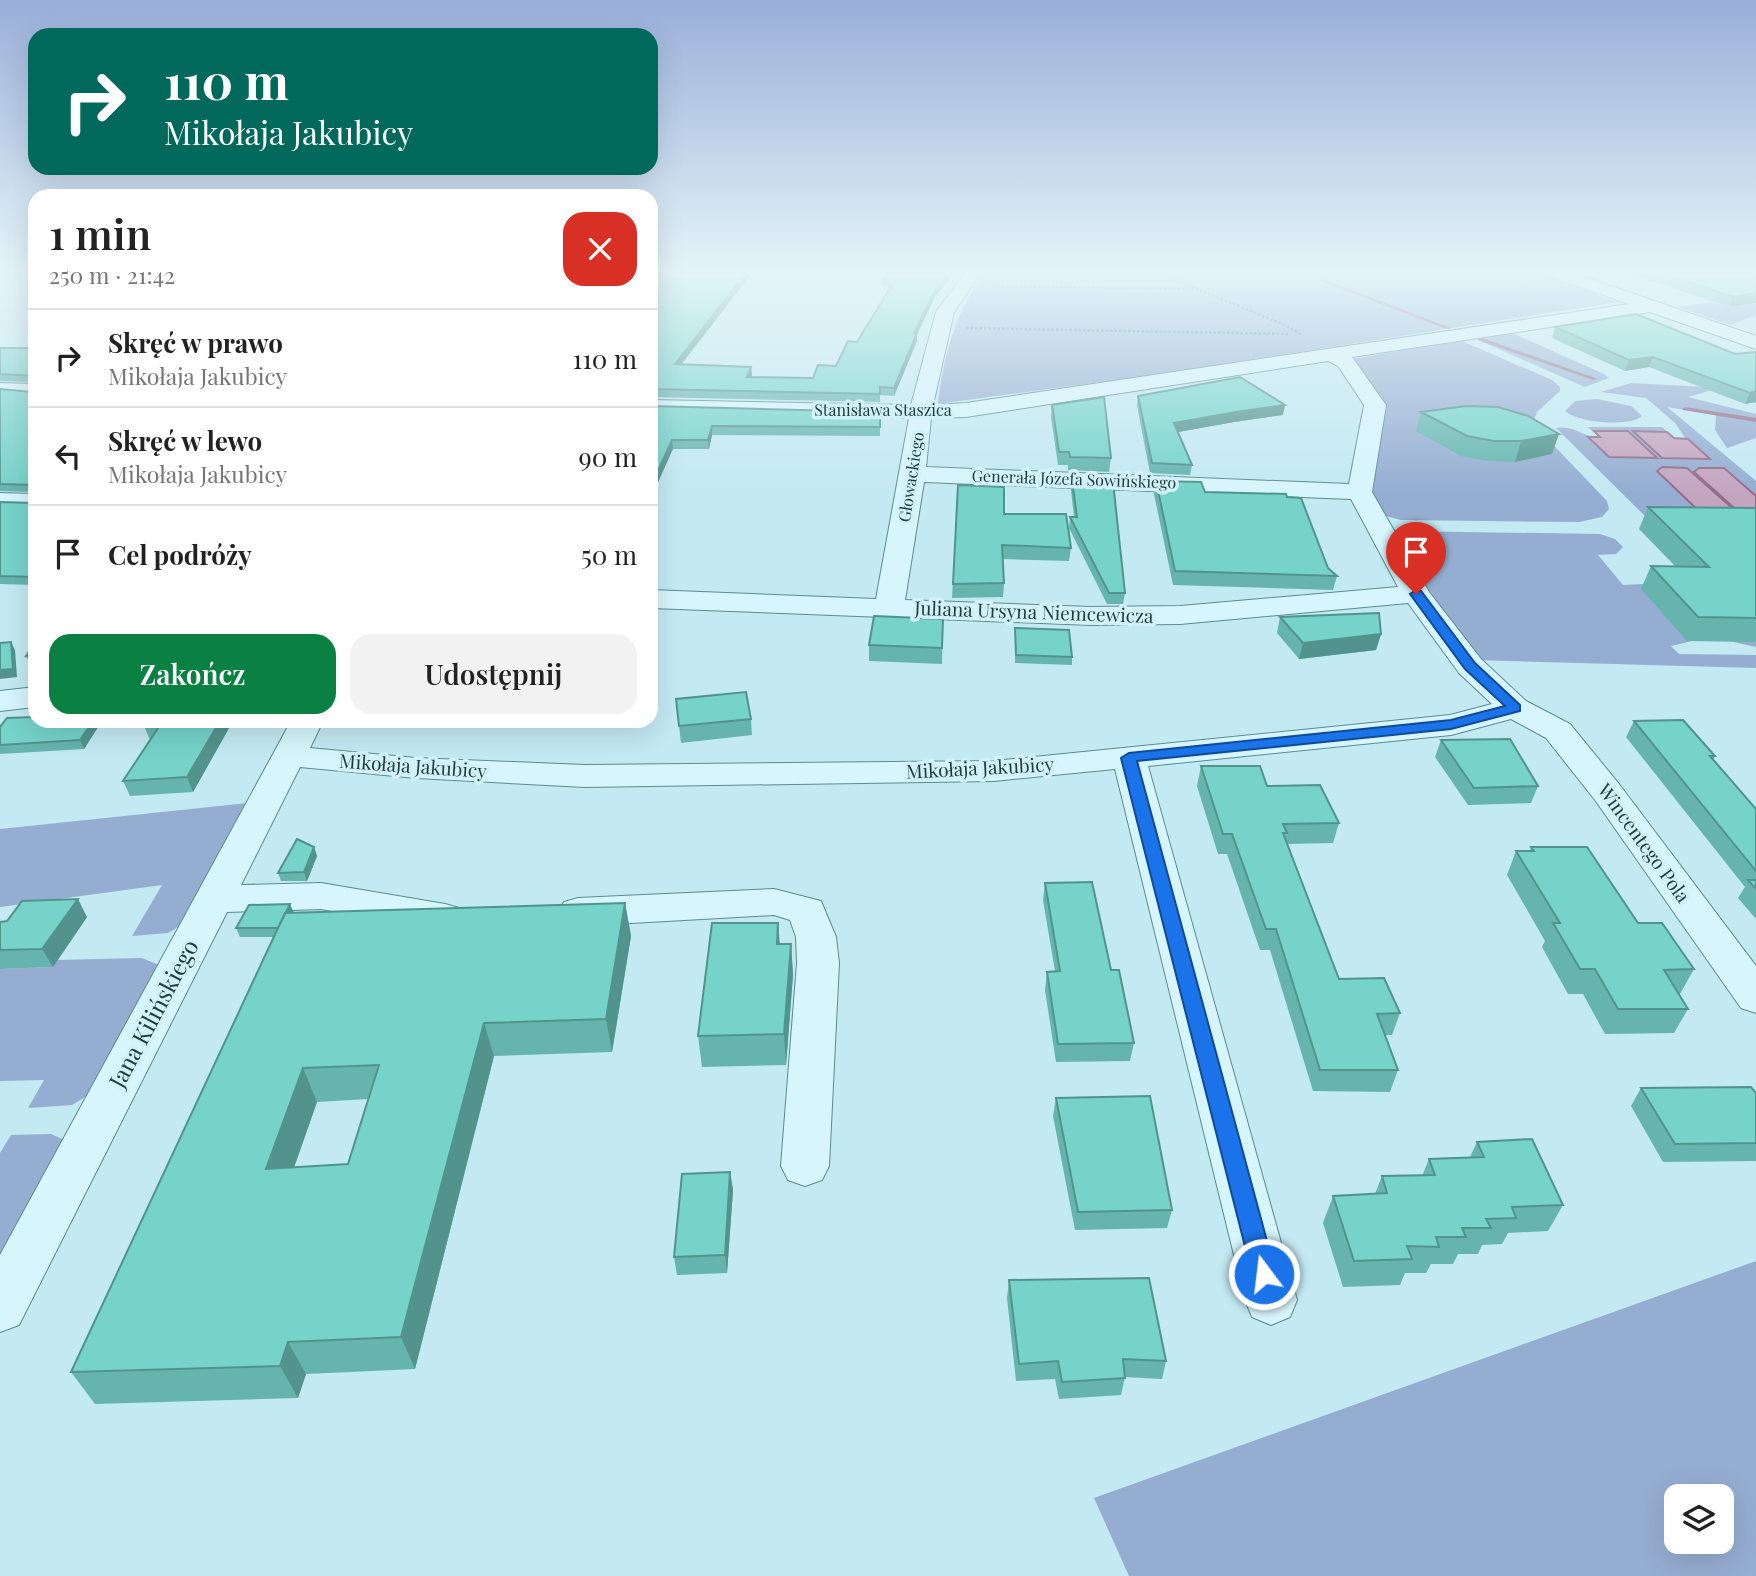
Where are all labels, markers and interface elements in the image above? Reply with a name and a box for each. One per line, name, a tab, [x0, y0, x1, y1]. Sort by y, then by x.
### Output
text: 110 m	[164, 47, 289, 112]
icon: right	[49, 56, 140, 147]
text: Mikołaja Jakubicy	[164, 110, 413, 153]
text: 1 min	[49, 205, 151, 261]
button: close	[563, 212, 637, 286]
text: 250 m · 21:42	[49, 259, 175, 290]
text: Skręć w prawo	[108, 325, 283, 360]
icon: right	[49, 339, 87, 377]
text: 110 m	[573, 341, 637, 376]
text: Mikołaja Jakubicy	[108, 360, 287, 391]
street label: Stanisława Staszica	[814, 399, 952, 420]
text: Skręć w lewo	[108, 423, 262, 458]
street label: Głowackiego	[893, 430, 928, 523]
icon: left	[49, 437, 87, 475]
text: 90 m	[579, 439, 637, 474]
text: Mikołaja Jakubicy	[108, 458, 287, 489]
street label: Generała Józefa Sowińskiego	[971, 464, 1177, 493]
pin	[1386, 522, 1446, 594]
icon: arrive	[1397, 533, 1435, 571]
icon: arrive	[49, 535, 87, 573]
text: Cel podróży	[108, 537, 252, 572]
text: 50 m	[581, 537, 637, 572]
street label: Juliana Ursyna Niemcewicza	[913, 594, 1155, 628]
button: Zakończ	[49, 634, 336, 714]
button: Udostępnij	[350, 634, 637, 714]
street label: Mikołaja Jakubicy	[338, 747, 488, 783]
street label: Mikołaja Jakubicy	[905, 750, 1055, 784]
street label: Wincentego Pola	[1592, 777, 1697, 908]
street label: Jana Kilińskiego	[100, 934, 205, 1094]
position arrow	[1227, 1237, 1301, 1311]
map controls	[1664, 1484, 1734, 1554]
button: layers	[1664, 1484, 1734, 1554]

